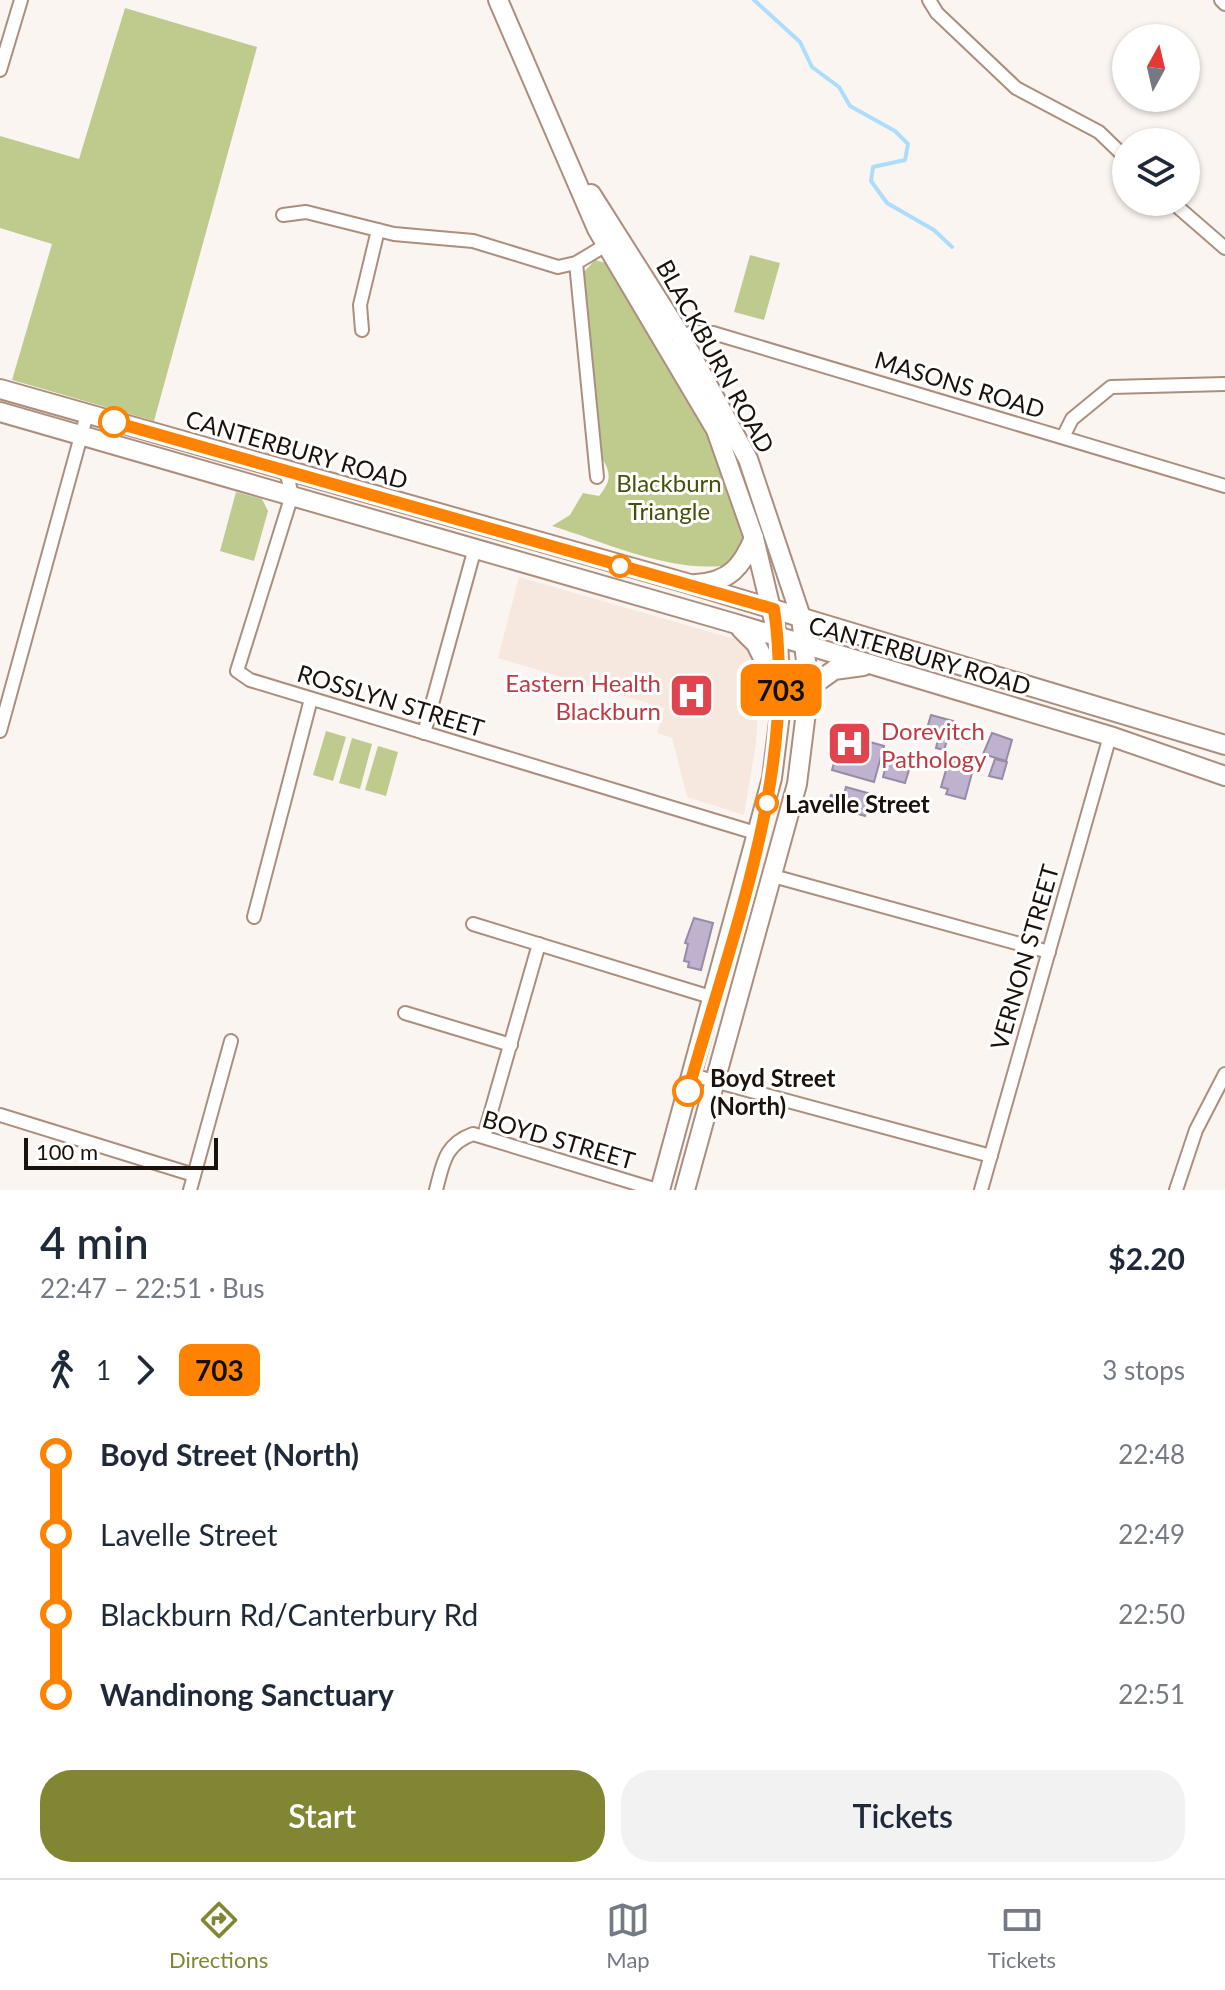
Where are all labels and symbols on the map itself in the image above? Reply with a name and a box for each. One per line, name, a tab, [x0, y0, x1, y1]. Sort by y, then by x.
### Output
north arrow	[1112, 24, 1200, 112]
street label: BLACKBURN ROAD	[651, 254, 781, 458]
street label: MASONS ROAD	[871, 344, 1049, 424]
street label: CANTERBURY ROAD	[183, 403, 411, 495]
unlabelled marker	[99, 407, 129, 437]
park label: Blackburn Triangle	[616, 468, 722, 525]
unlabelled marker	[609, 555, 631, 577]
street label: CANTERBURY ROAD	[806, 609, 1034, 701]
street label: ROSSLYN STREET	[294, 658, 488, 742]
line badge: 703	[735, 664, 827, 716]
place label: Eastern Health Blackburn	[505, 668, 661, 725]
hospital icon: Eastern Health Blackburn	[668, 672, 716, 720]
place label: Dorevitch Pathology	[881, 716, 987, 773]
hospital icon: Dorevitch Pathology	[826, 720, 874, 768]
place label: Lavelle Street	[785, 789, 930, 818]
marker: Lavelle Street	[756, 792, 778, 814]
street label: VERNON STREET	[984, 861, 1064, 1053]
place label: Boyd Street (North)	[710, 1063, 835, 1120]
marker: Boyd Street (North)	[673, 1076, 703, 1106]
street label: BOYD STREET	[479, 1103, 639, 1175]
scale bar	[24, 1134, 218, 1170]

